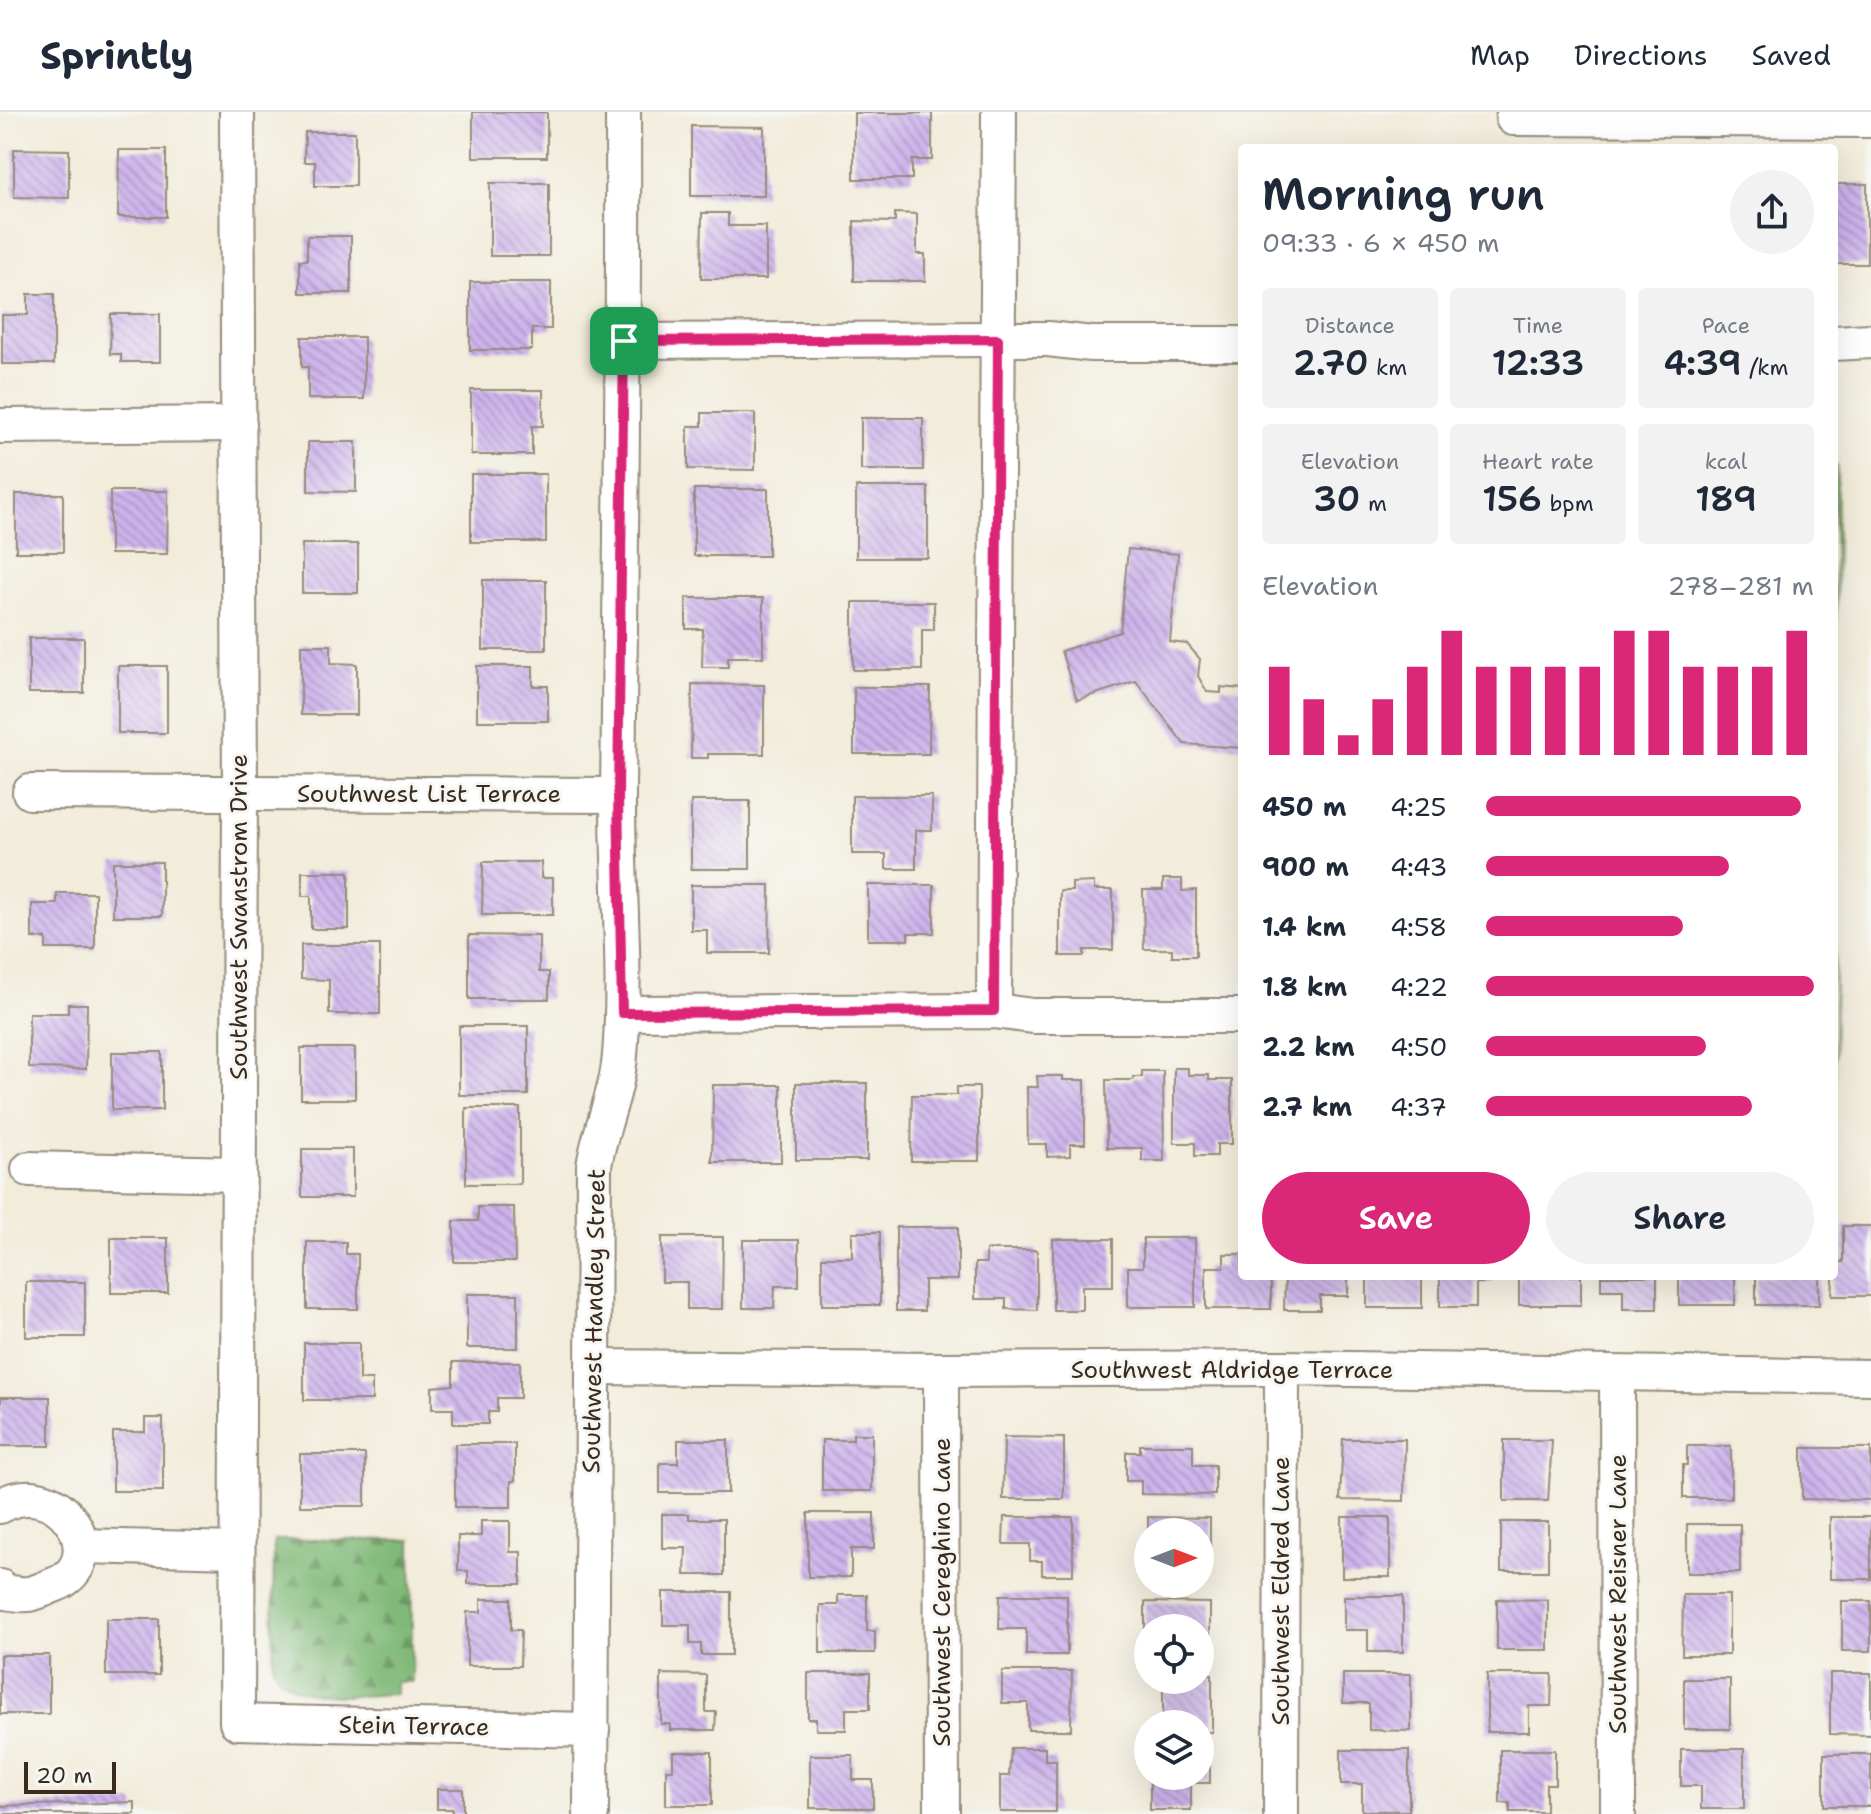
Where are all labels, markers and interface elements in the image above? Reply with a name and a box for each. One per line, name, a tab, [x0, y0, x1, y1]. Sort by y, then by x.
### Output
text: Sprintly	[40, 30, 194, 81]
text: Map	[1470, 36, 1530, 74]
text: Directions	[1574, 36, 1708, 74]
text: Saved	[1752, 36, 1831, 74]
text: Morning run	[1262, 165, 1545, 224]
button: share	[1730, 170, 1814, 254]
text: 09:33 · 6 × 450 m	[1262, 225, 1499, 260]
pin	[590, 307, 658, 375]
text: Distance	[1305, 311, 1395, 340]
text: Time	[1513, 311, 1563, 340]
text: Pace	[1702, 311, 1750, 340]
icon: arrive	[602, 319, 646, 363]
text: 2.70	[1293, 340, 1369, 386]
text: 12:33	[1492, 340, 1584, 386]
text: 4:39	[1664, 340, 1742, 386]
text: km	[1369, 353, 1407, 382]
text: /km	[1742, 353, 1788, 382]
text: Elevation	[1301, 447, 1399, 476]
text: Heart rate	[1482, 447, 1594, 476]
text: kcal	[1705, 447, 1747, 476]
text: 30	[1313, 476, 1360, 522]
text: 156	[1482, 476, 1542, 522]
text: 189	[1695, 476, 1757, 522]
text: m	[1360, 489, 1387, 518]
text: bpm	[1542, 489, 1594, 518]
text: Elevation	[1262, 568, 1378, 603]
text: 278–281 m	[1667, 568, 1814, 603]
street label: Southwest Swanstrom Drive	[223, 754, 255, 1080]
street label: Southwest List Terrace	[297, 778, 561, 810]
text: 450 m	[1262, 789, 1346, 824]
text: 4:25	[1390, 789, 1447, 824]
text: 900 m	[1262, 849, 1349, 884]
text: 4:43	[1390, 849, 1447, 884]
text: 1.4 km	[1262, 909, 1346, 944]
text: 4:58	[1390, 909, 1447, 944]
text: 1.8 km	[1262, 969, 1347, 1004]
text: 4:22	[1390, 969, 1448, 1004]
text: 2.2 km	[1262, 1029, 1355, 1064]
text: 4:50	[1390, 1029, 1448, 1064]
text: 2.7 km	[1262, 1089, 1352, 1124]
text: 4:37	[1390, 1089, 1447, 1124]
street label: Southwest Handley Street	[575, 1168, 613, 1474]
button: Save	[1262, 1172, 1530, 1264]
button: Share	[1546, 1172, 1814, 1264]
street label: Southwest Aldridge Terrace	[1071, 1354, 1393, 1386]
street label: Southwest Cereghino Lane	[926, 1437, 958, 1747]
street label: Southwest Reisner Lane	[1602, 1454, 1634, 1734]
street label: Southwest Eldred Lane	[1265, 1457, 1297, 1725]
north arrow	[1134, 1518, 1214, 1598]
map controls	[1134, 1518, 1214, 1790]
button: locate	[1134, 1614, 1214, 1694]
street label: Stein Terrace	[338, 1709, 490, 1743]
button: layers	[1134, 1710, 1214, 1790]
scale bar	[24, 1758, 116, 1794]
text: 20 m	[36, 1761, 93, 1790]

